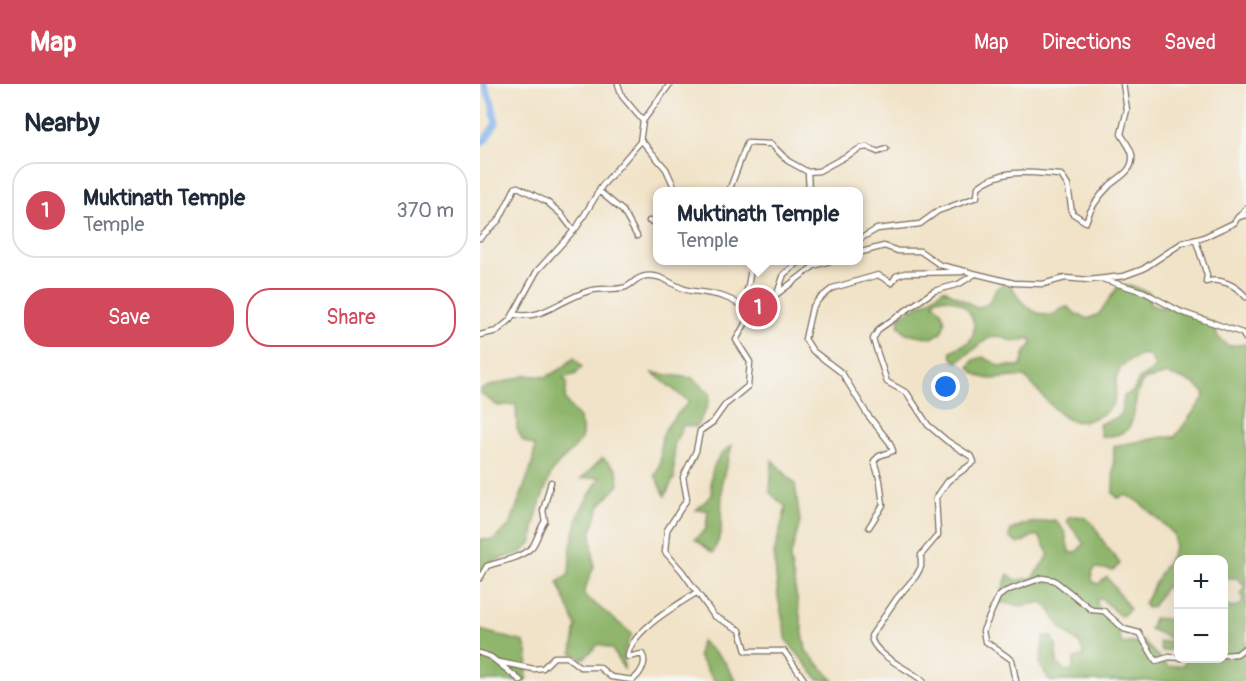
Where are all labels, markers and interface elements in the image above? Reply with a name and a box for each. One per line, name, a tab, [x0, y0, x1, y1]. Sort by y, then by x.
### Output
text: Map	[30, 25, 76, 60]
text: Map	[974, 29, 1009, 56]
text: Directions	[1042, 29, 1131, 56]
text: Saved	[1164, 29, 1216, 56]
text: Nearby	[24, 107, 100, 139]
text: Muktinath Temple	[83, 184, 245, 212]
popup	[653, 187, 863, 265]
text: 1	[42, 198, 49, 223]
text: 370 m	[397, 198, 454, 223]
text: Muktinath Temple	[677, 200, 839, 228]
text: Temple	[83, 212, 144, 237]
text: Temple	[677, 228, 738, 253]
pin: 1	[738, 284, 778, 330]
button: Save	[24, 288, 234, 347]
button: Share	[246, 288, 456, 347]
your location	[931, 372, 960, 401]
map controls	[1174, 555, 1228, 663]
button: +	[1174, 555, 1228, 609]
button: −	[1174, 609, 1228, 663]

